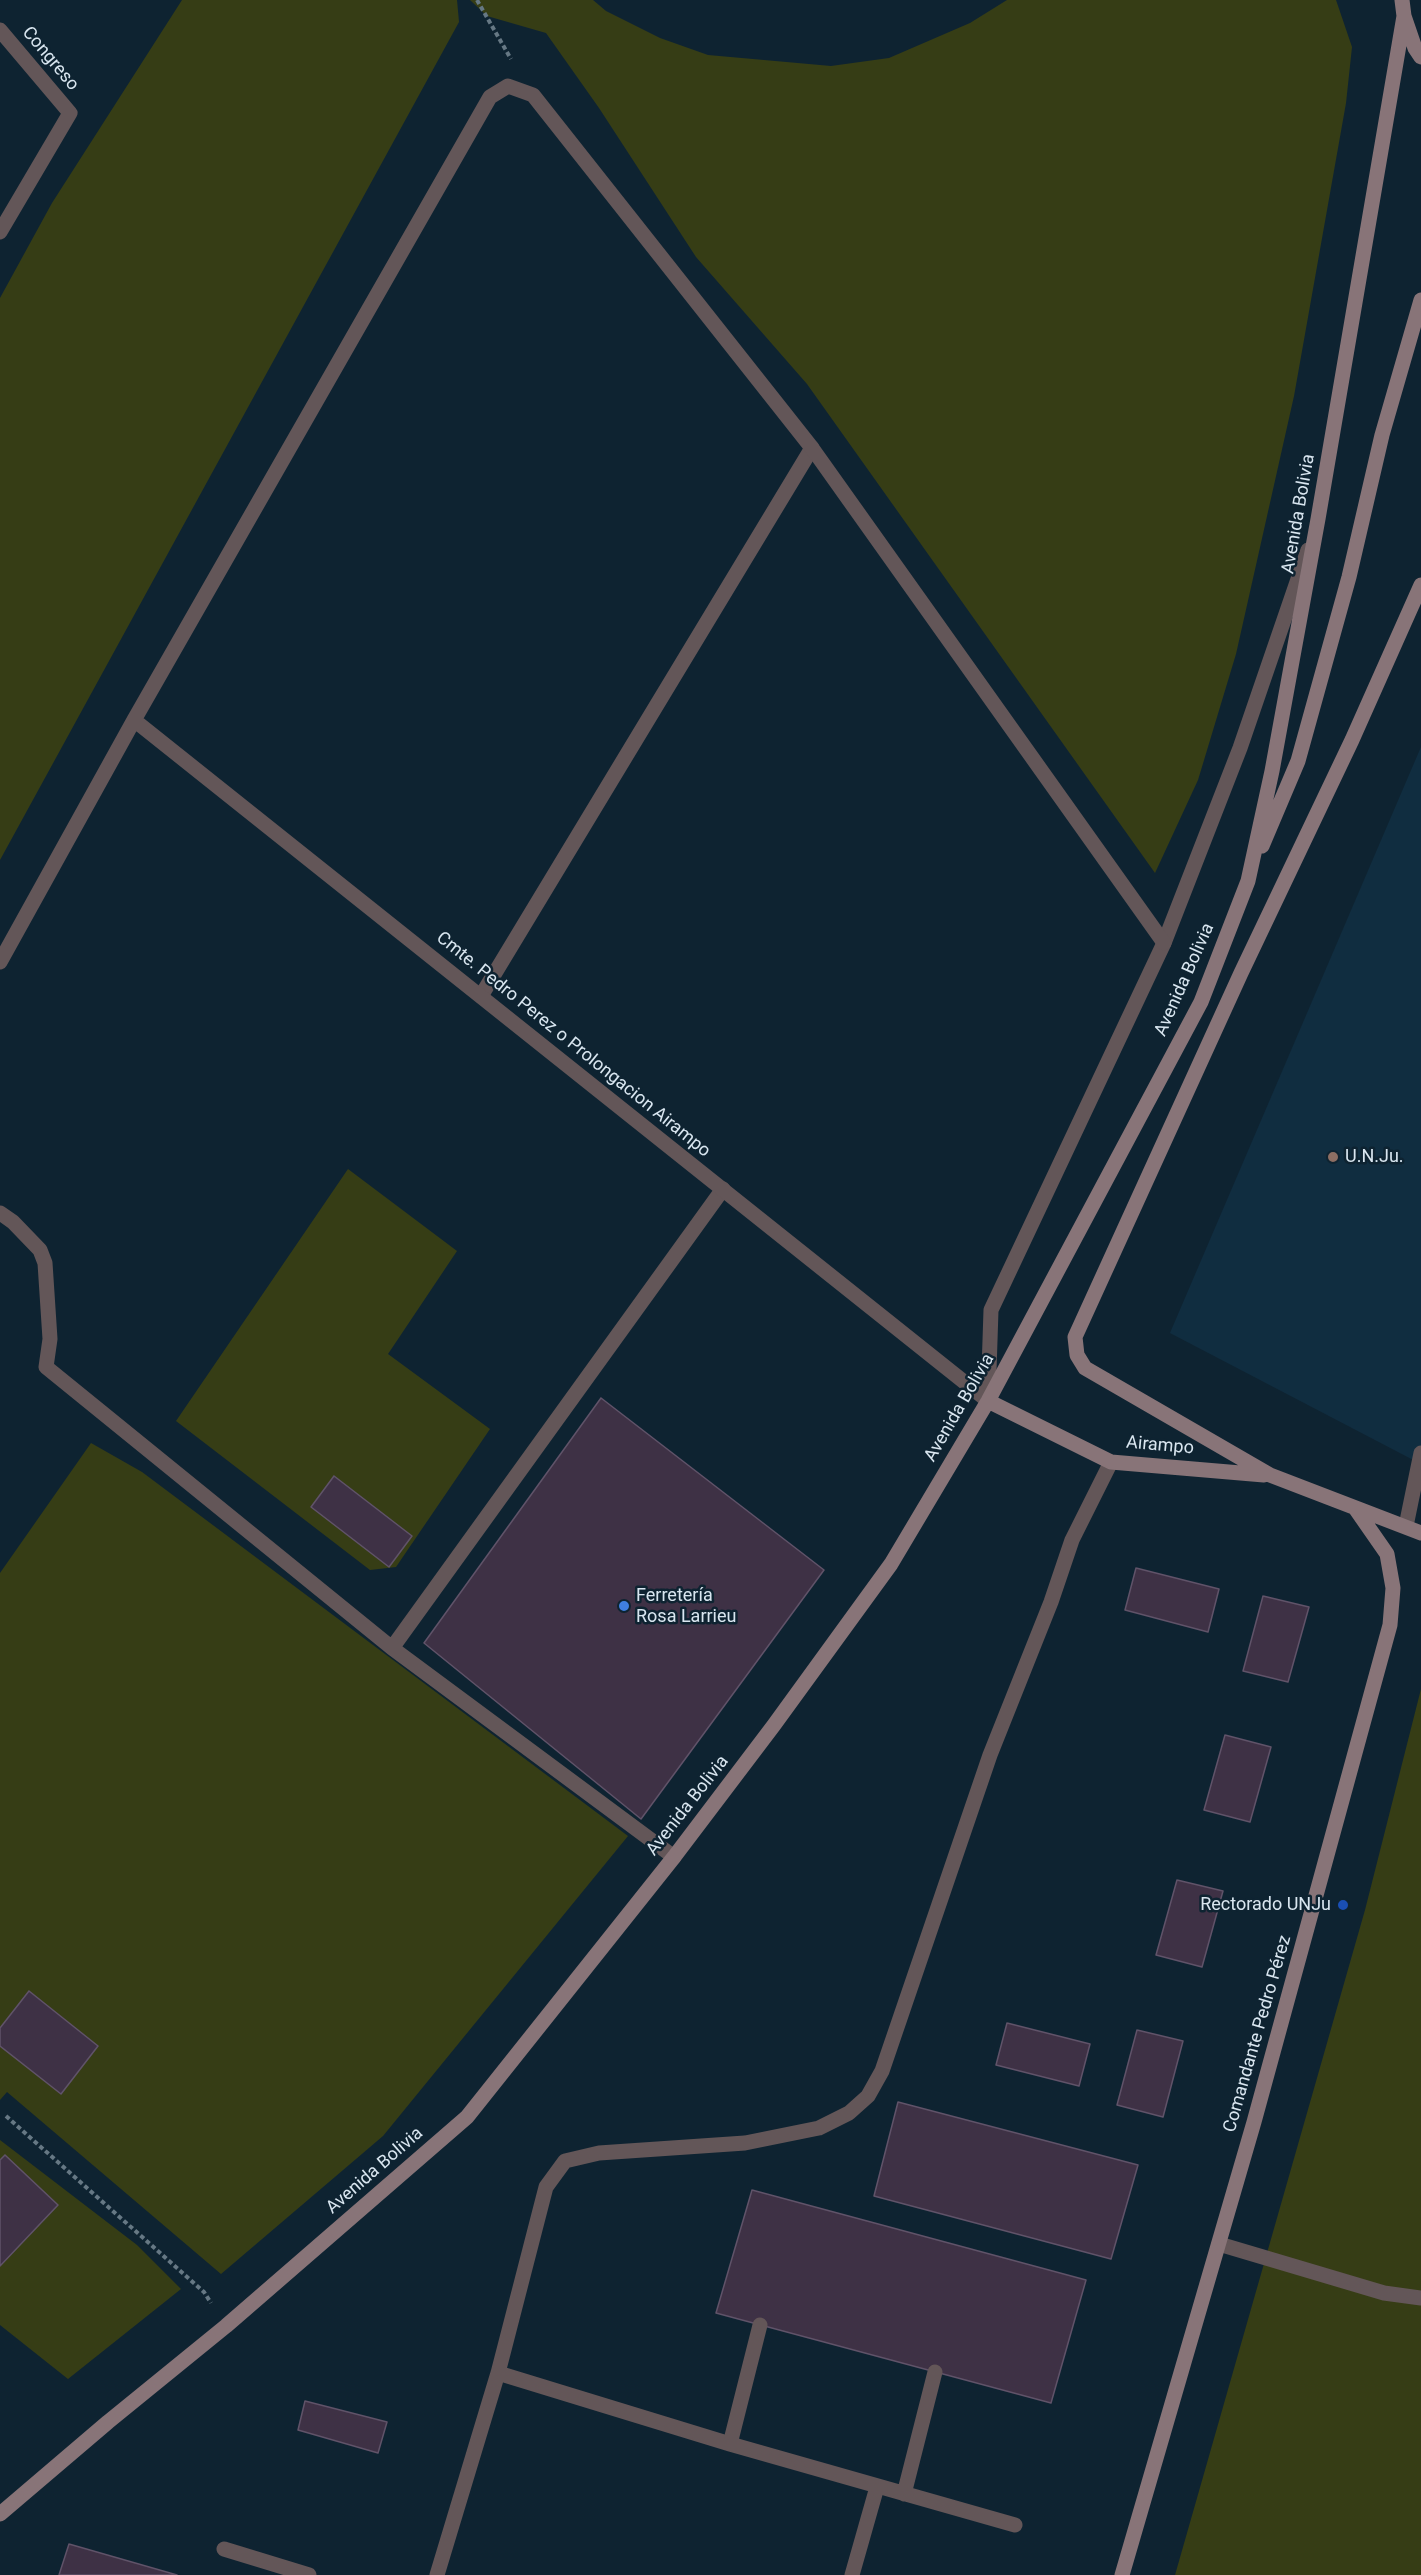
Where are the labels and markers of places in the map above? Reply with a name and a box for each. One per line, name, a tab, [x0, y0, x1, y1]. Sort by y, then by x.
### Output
place label: U.N.Ju.	[1345, 1146, 1404, 1168]
marker: U.N.Ju.	[1326, 1150, 1340, 1164]
place label: Ferretería Rosa Larrieu	[636, 1585, 736, 1628]
marker: Ferretería Rosa Larrieu	[617, 1599, 631, 1613]
place label: Rectorado UNJu	[1200, 1894, 1331, 1916]
marker: Rectorado UNJu	[1336, 1898, 1350, 1912]

